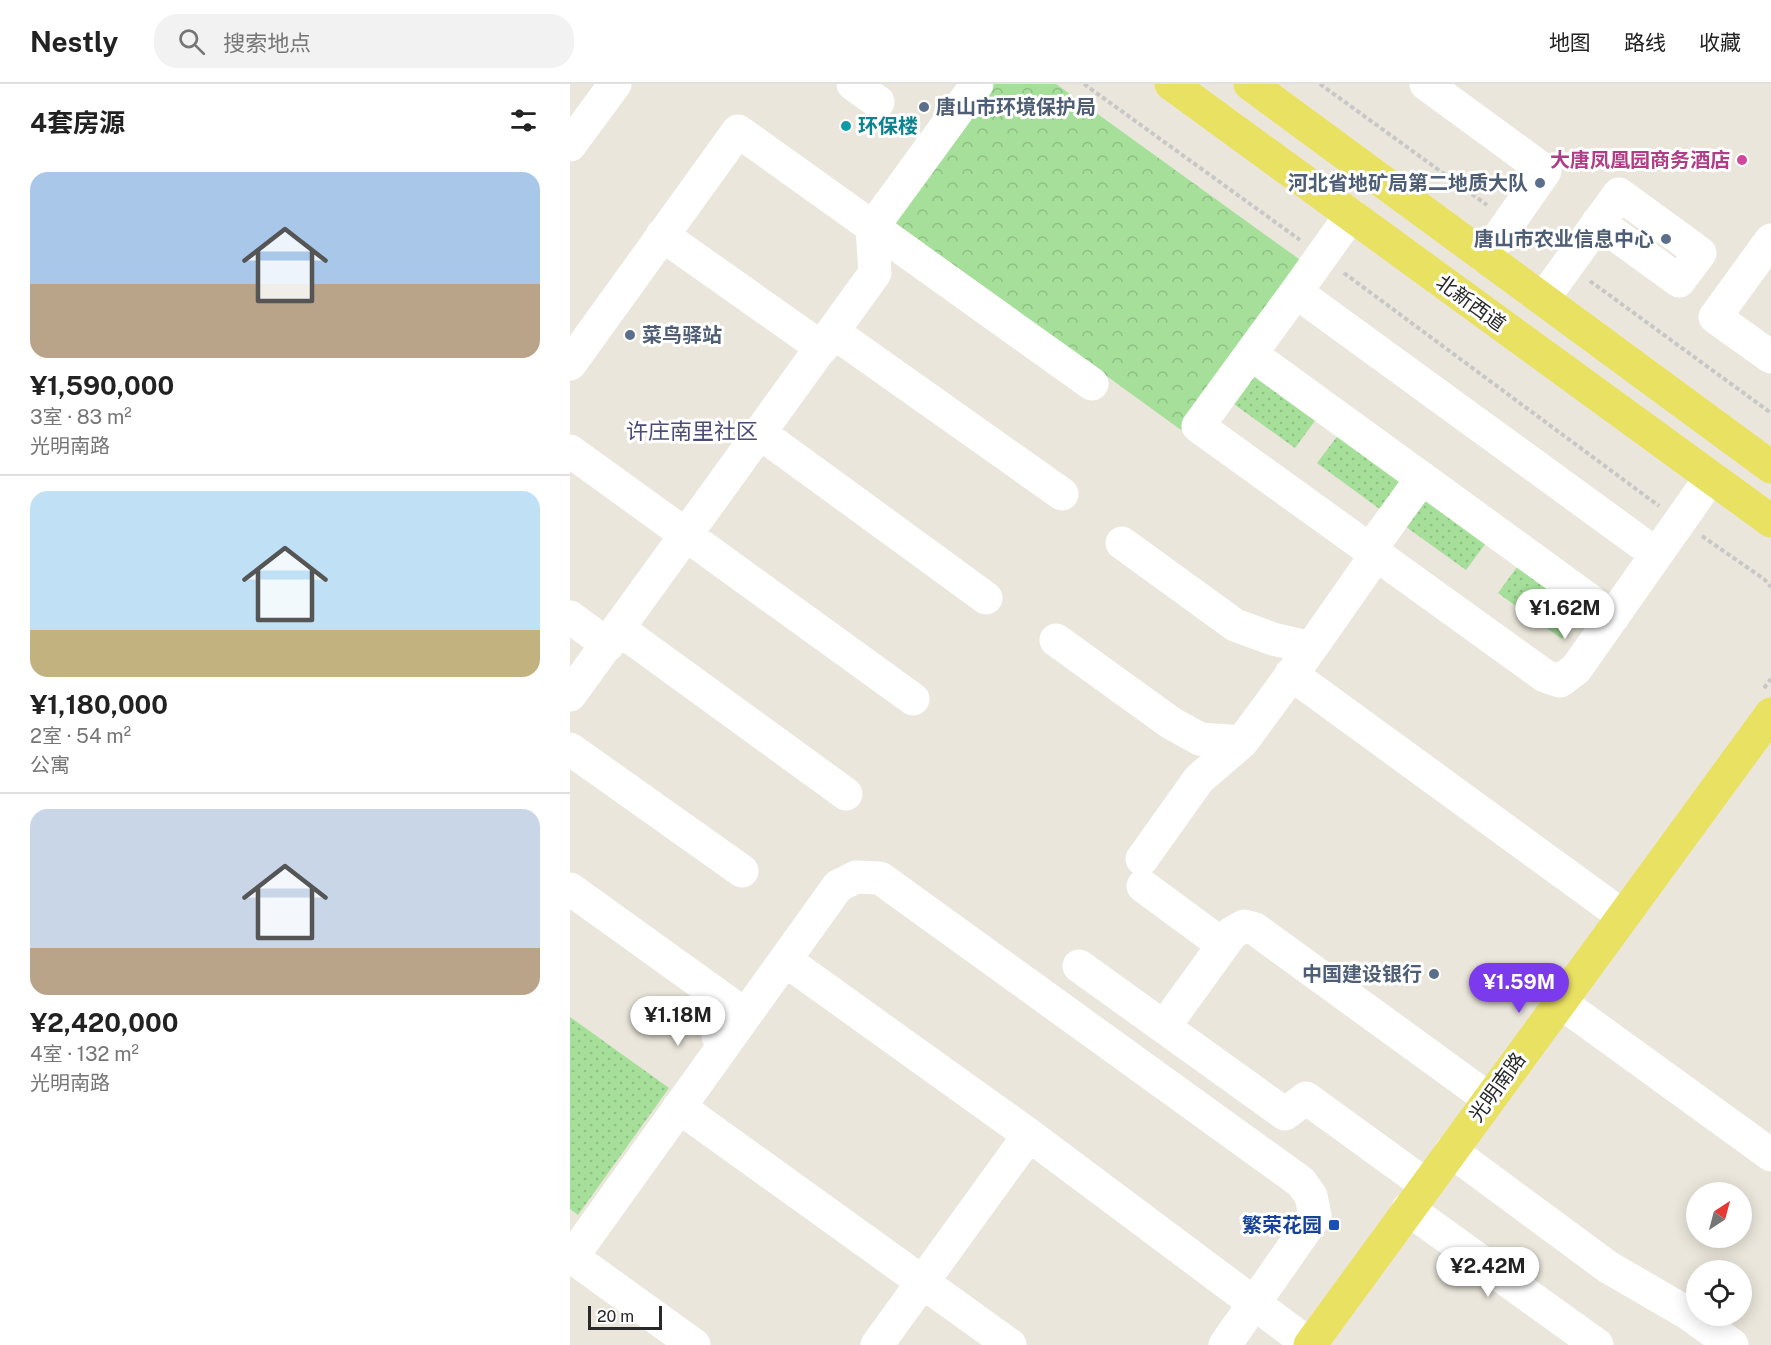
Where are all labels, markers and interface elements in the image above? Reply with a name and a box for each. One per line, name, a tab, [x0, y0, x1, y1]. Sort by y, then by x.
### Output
search box	[154, 14, 574, 68]
text: Nestly	[30, 25, 118, 58]
icon: search	[175, 25, 208, 58]
text: 搜索地点	[223, 30, 311, 56]
text: 地图	[1549, 30, 1591, 55]
text: 路线	[1624, 30, 1666, 55]
text: 收藏	[1699, 30, 1741, 55]
place label: 唐山市环境保护局	[936, 95, 1096, 119]
marker: 唐山市环境保护局	[917, 100, 931, 114]
icon: filters	[507, 104, 540, 137]
text: 4套房源	[30, 107, 125, 138]
place label: 环保楼	[858, 114, 918, 138]
marker: 环保楼	[839, 119, 853, 133]
place label: 大唐凤凰园商务酒店	[1550, 148, 1730, 172]
marker: 大唐凤凰园商务酒店	[1735, 153, 1749, 167]
place label: 河北省地矿局第二地质大队	[1288, 171, 1528, 195]
marker: 河北省地矿局第二地质大队	[1533, 176, 1547, 190]
icon: home	[231, 211, 339, 319]
place label: 唐山市农业信息中心	[1474, 227, 1654, 251]
marker: 唐山市农业信息中心	[1659, 232, 1673, 246]
street label: 北新西道	[1432, 270, 1510, 336]
place label: 菜鸟驿站	[642, 323, 722, 347]
marker: 菜鸟驿站	[623, 328, 637, 342]
text: ¥1,590,000	[30, 370, 174, 401]
text: 3室 · 83 m²	[30, 405, 132, 429]
district label: 许庄南里社区	[626, 418, 758, 444]
text: 光明南路	[30, 434, 110, 458]
icon: home	[231, 530, 339, 638]
pin: ¥1.62M	[1516, 589, 1614, 640]
text: ¥1.62M	[1529, 596, 1601, 620]
text: ¥1,180,000	[30, 689, 168, 720]
text: 2室 · 54 m²	[30, 724, 131, 748]
text: 公寓	[30, 753, 70, 777]
icon: home	[231, 848, 339, 956]
place label: 中国建设银行	[1302, 962, 1422, 986]
pin: ¥1.59M	[1470, 963, 1568, 1014]
marker: 中国建设银行	[1427, 967, 1441, 981]
text: ¥1.59M	[1483, 970, 1555, 994]
pin: ¥1.18M	[629, 996, 727, 1047]
text: ¥1.18M	[644, 1003, 712, 1027]
text: ¥2,420,000	[30, 1007, 178, 1038]
text: 4室 · 132 m²	[30, 1042, 139, 1066]
street label: 光明南路	[1464, 1048, 1530, 1126]
text: 光明南路	[30, 1071, 110, 1095]
north arrow	[1686, 1182, 1752, 1248]
map controls	[1686, 1182, 1752, 1326]
place label: 繁荣花园	[1242, 1213, 1322, 1237]
marker: 繁荣花园	[1327, 1218, 1341, 1232]
pin: ¥2.42M	[1439, 1247, 1537, 1298]
text: ¥2.42M	[1450, 1254, 1526, 1278]
button: locate	[1686, 1260, 1752, 1326]
scale bar	[588, 1303, 662, 1330]
text: 20 m	[597, 1307, 634, 1326]

